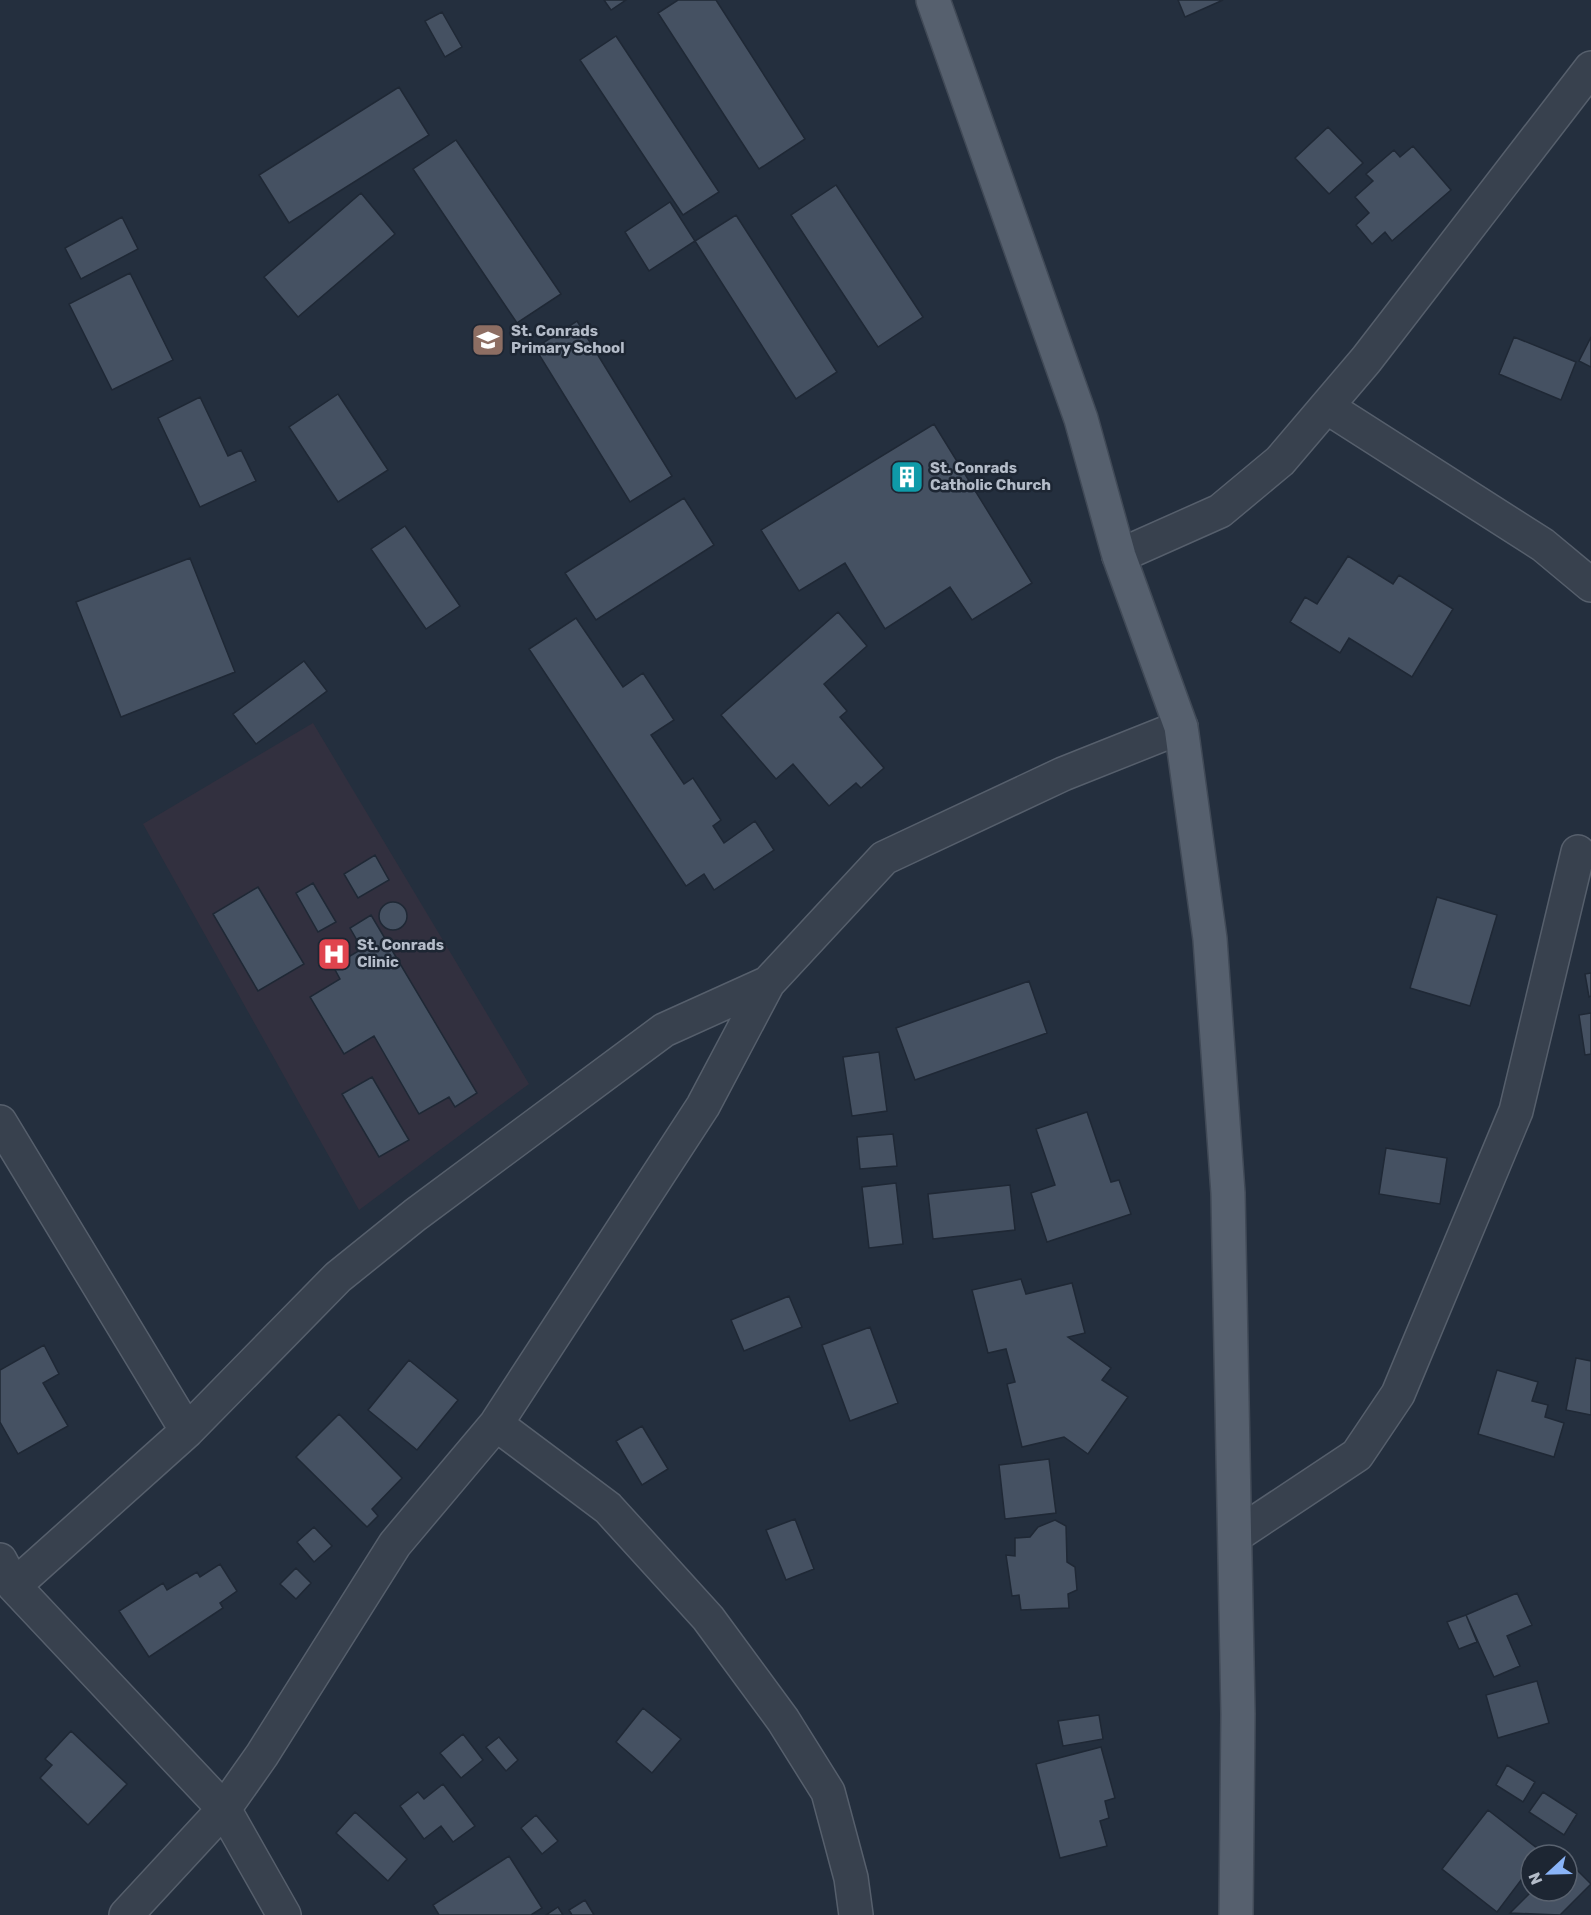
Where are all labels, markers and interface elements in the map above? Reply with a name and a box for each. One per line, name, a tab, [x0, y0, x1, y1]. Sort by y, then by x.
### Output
school or university icon: St. Conrads Primary School	[470, 322, 506, 358]
place label: St. Conrads Primary School	[511, 322, 625, 357]
building icon: St. Conrads Catholic Church	[889, 459, 925, 495]
place label: St. Conrads Catholic Church	[930, 459, 1051, 494]
hospital icon: St. Conrads Clinic	[316, 936, 352, 972]
place label: St. Conrads Clinic	[357, 936, 444, 971]
north arrow	[1519, 1843, 1579, 1903]
text: N	[1525, 1870, 1547, 1887]

